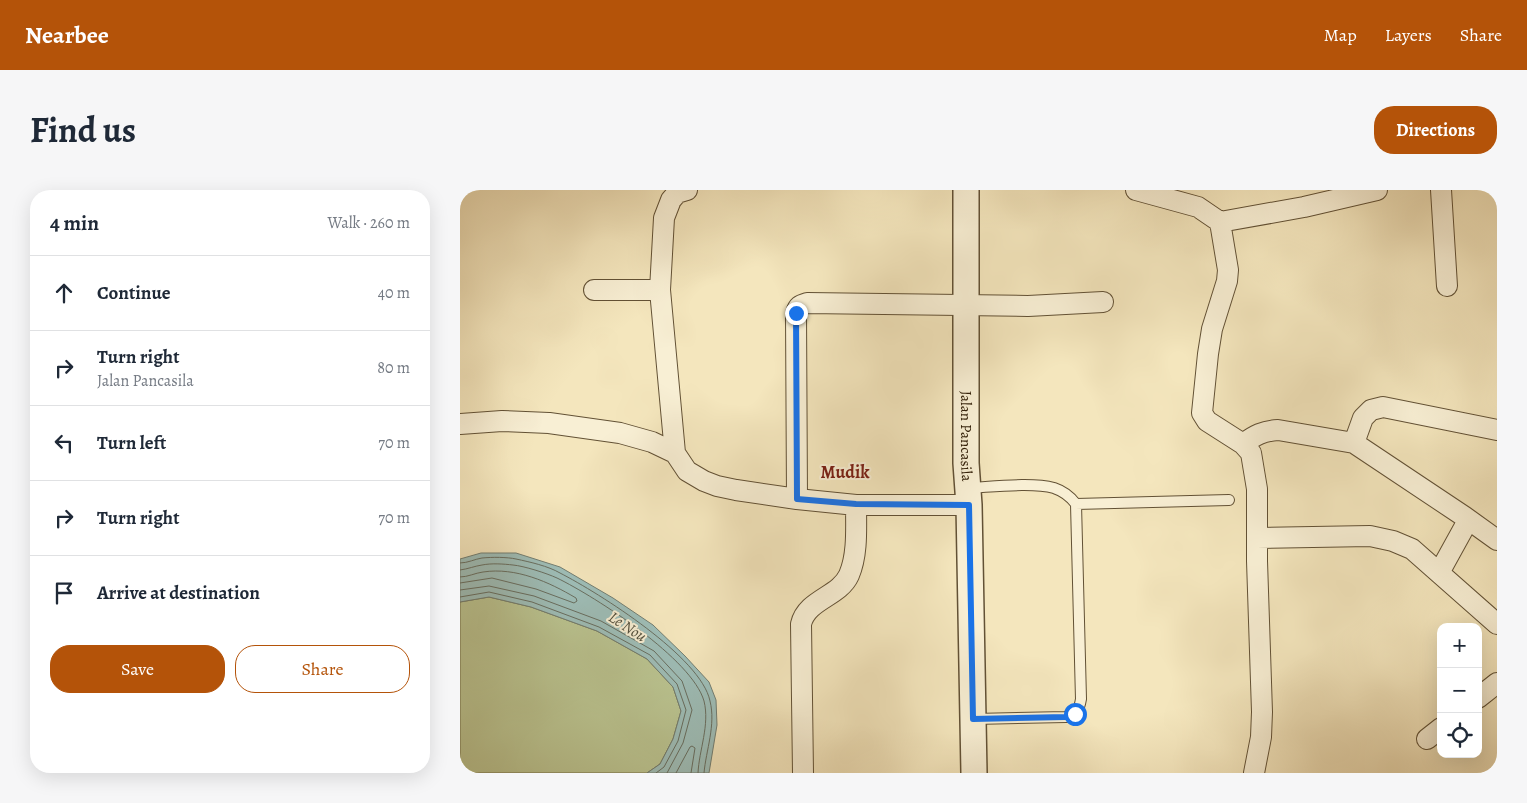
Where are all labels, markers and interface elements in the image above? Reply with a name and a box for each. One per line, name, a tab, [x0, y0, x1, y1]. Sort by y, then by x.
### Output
text: Nearbee	[25, 19, 109, 51]
text: Map	[1324, 23, 1357, 47]
text: Layers	[1385, 23, 1432, 47]
text: Share	[1460, 23, 1502, 47]
text: Find us	[30, 106, 136, 154]
button: Directions	[1374, 106, 1497, 154]
text: 4 min	[50, 209, 99, 237]
text: Walk · 260 m	[328, 212, 410, 234]
icon: ahead	[50, 279, 78, 307]
text: Continue	[97, 280, 171, 306]
text: 40 m	[378, 282, 410, 304]
route end	[785, 302, 808, 325]
text: Turn right	[97, 344, 179, 370]
icon: right	[50, 354, 78, 382]
text: 80 m	[377, 357, 410, 379]
text: Jalan Pancasila	[97, 370, 194, 392]
street label: Jalan Pancasila	[956, 391, 977, 482]
icon: left	[50, 429, 78, 457]
text: Turn left	[97, 430, 166, 456]
text: 70 m	[378, 432, 410, 454]
district label: Mudik	[821, 460, 870, 484]
icon: right	[50, 504, 78, 532]
text: Turn right	[97, 505, 179, 531]
text: 70 m	[378, 507, 410, 529]
icon: arrive	[50, 579, 78, 607]
text: Arrive at destination	[97, 580, 260, 606]
water label: Le Nou	[604, 606, 651, 647]
map controls	[1437, 623, 1482, 758]
button: +	[1437, 623, 1482, 668]
button: Save	[50, 645, 225, 693]
button: Share	[235, 645, 410, 693]
button: −	[1437, 668, 1482, 713]
route start	[1064, 703, 1087, 726]
button: locate	[1437, 713, 1482, 758]

